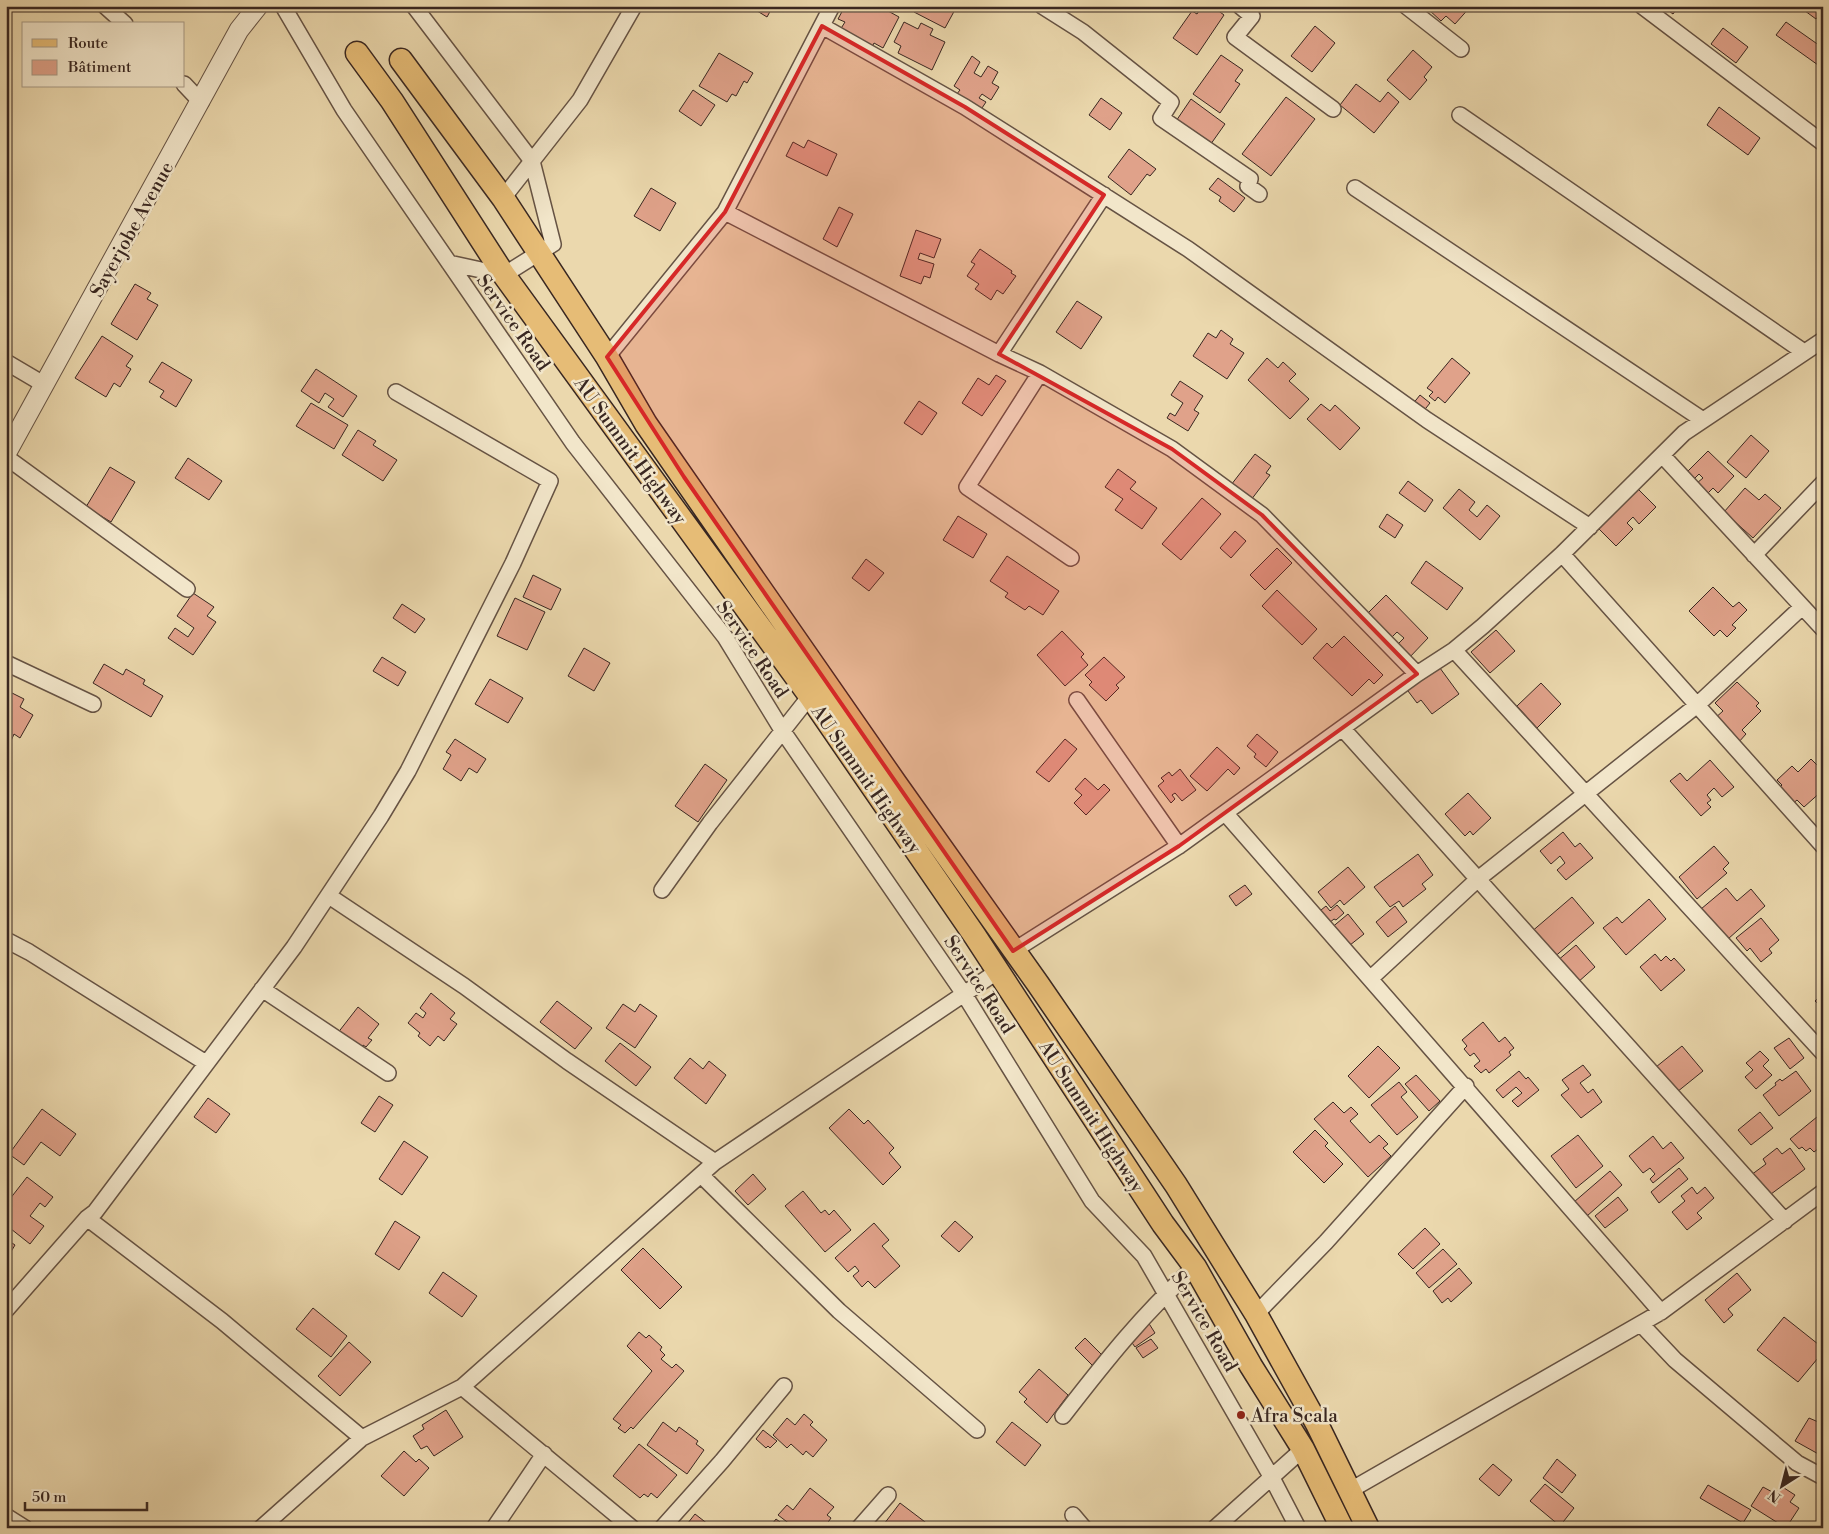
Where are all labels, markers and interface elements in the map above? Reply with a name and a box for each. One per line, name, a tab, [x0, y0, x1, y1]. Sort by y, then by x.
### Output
legend	[22, 22, 185, 88]
text: Route	[68, 34, 108, 53]
text: Bâtiment	[67, 58, 132, 77]
street label: Sayerjobe Avenue	[85, 157, 179, 302]
street label: Service Road	[471, 270, 555, 376]
street label: AU Summit Highway	[568, 371, 692, 530]
street label: Service Road	[711, 596, 794, 703]
street label: AU Summit Highway	[805, 700, 927, 859]
street label: Service Road	[938, 931, 1020, 1038]
street label: AU Summit Highway	[1033, 1035, 1150, 1198]
street label: Service Road	[1166, 1267, 1243, 1376]
place label: Afra Scala	[1250, 1404, 1338, 1428]
marker: Afra Scala	[1235, 1409, 1247, 1421]
north arrow	[1756, 1462, 1806, 1512]
scale bar	[25, 1479, 148, 1511]
text: N	[1765, 1485, 1785, 1506]
text: 50 m	[32, 1488, 66, 1507]

